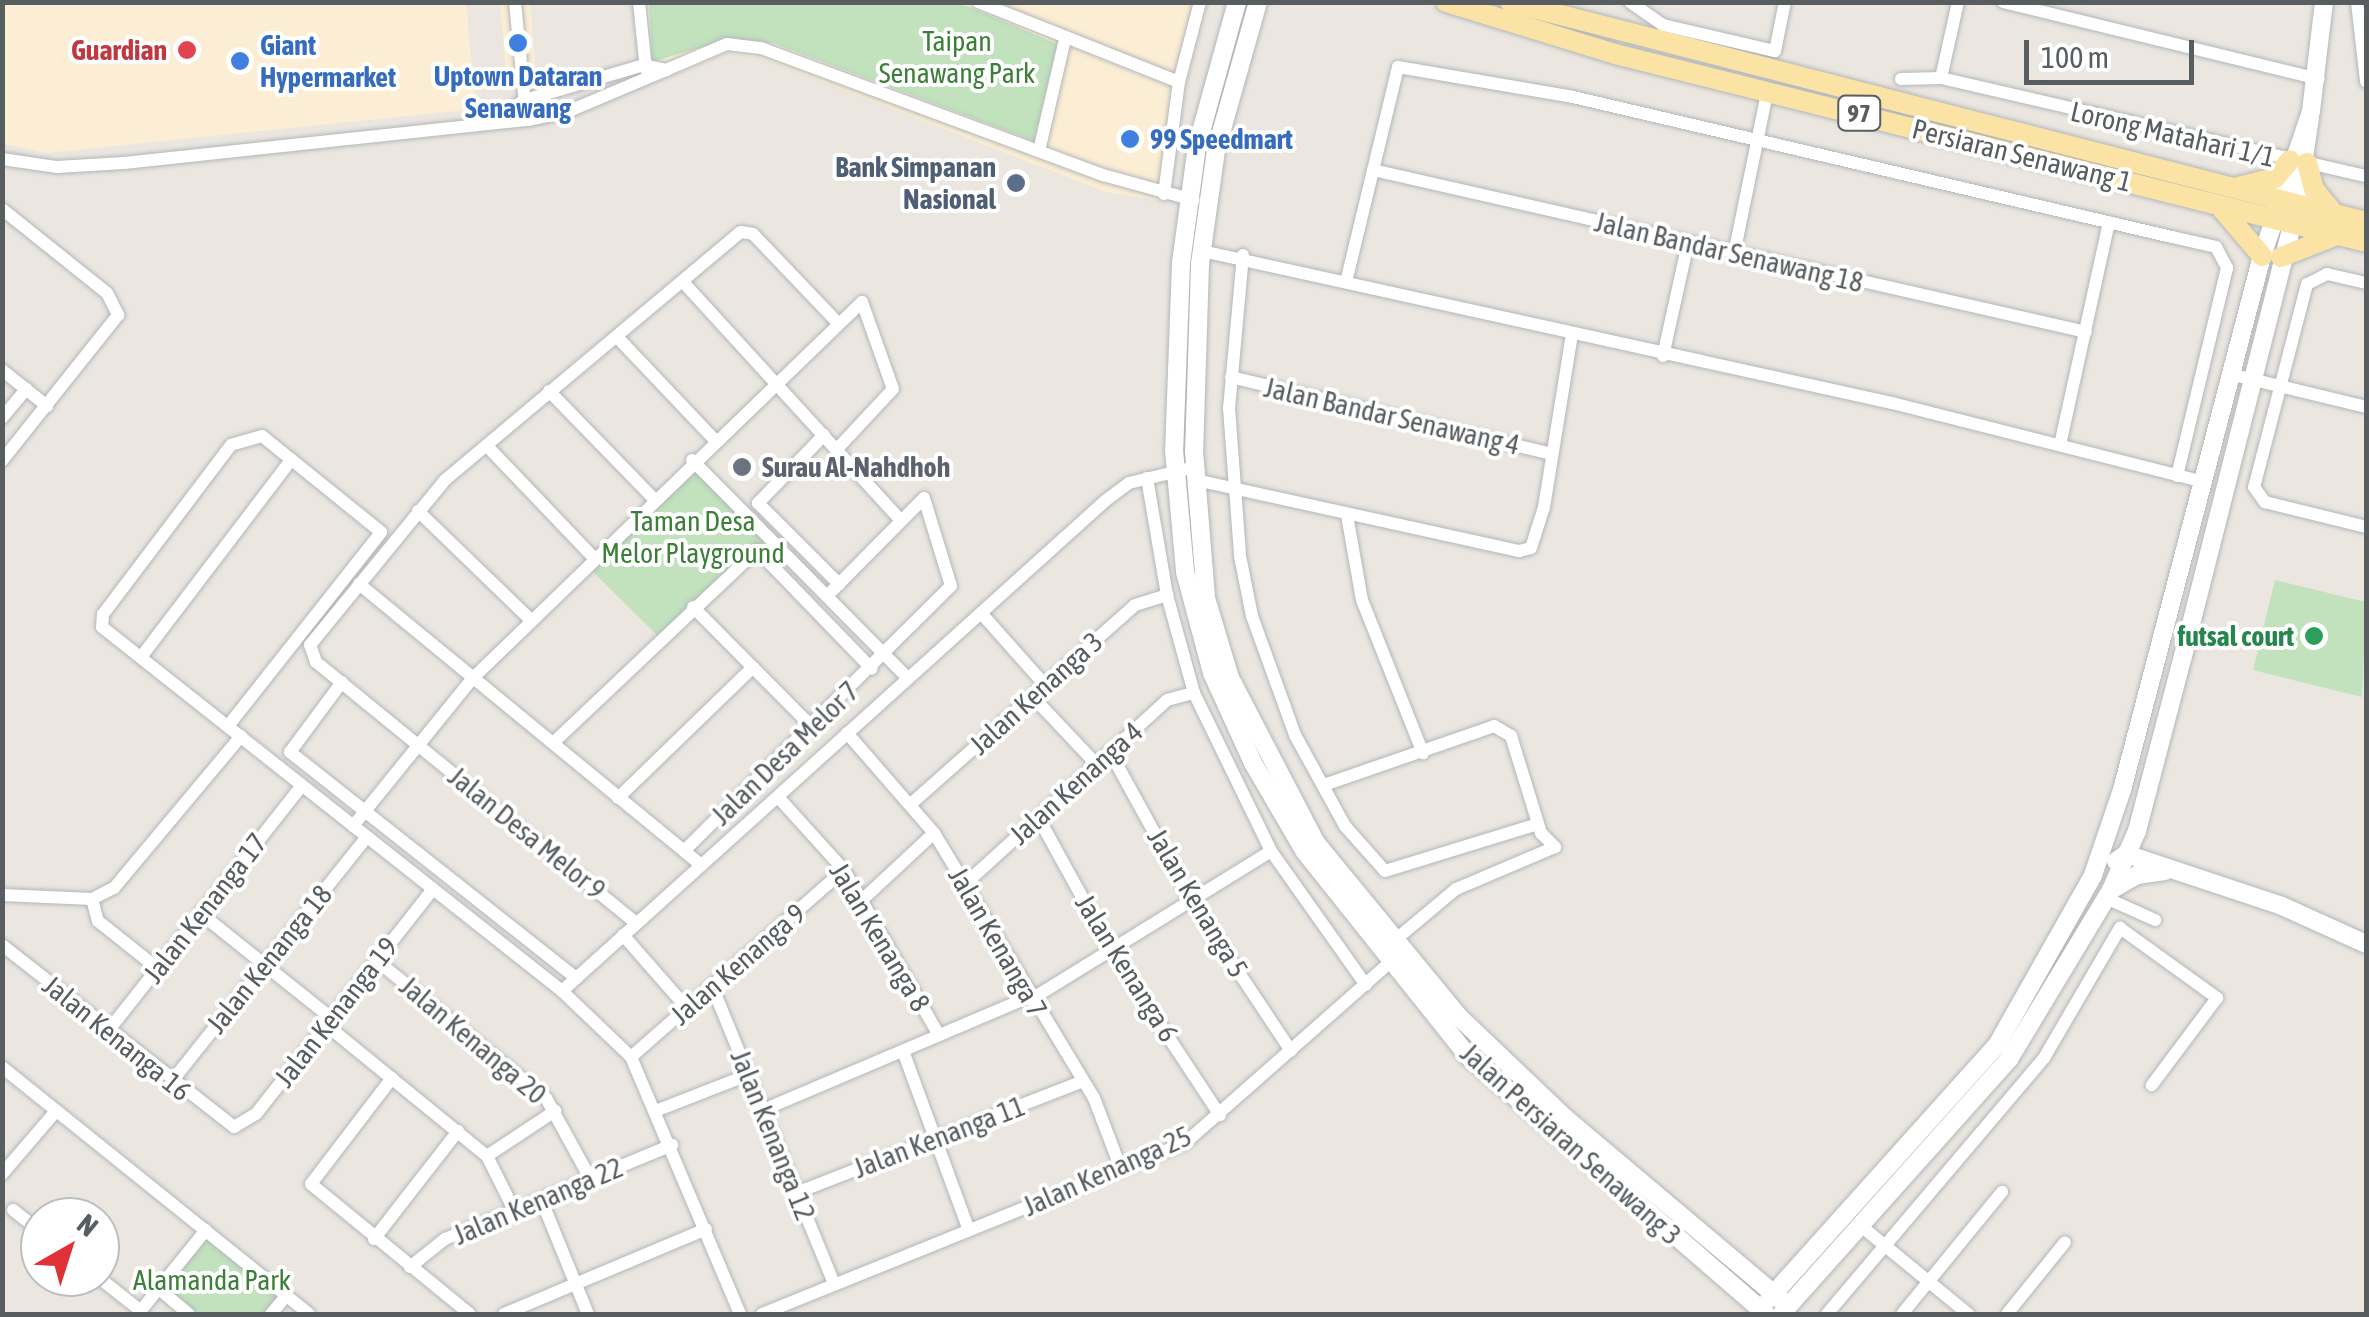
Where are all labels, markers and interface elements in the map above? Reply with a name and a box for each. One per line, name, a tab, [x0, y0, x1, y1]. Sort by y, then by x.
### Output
scale bar	[2029, 20, 2199, 82]
park label: Taipan Senawang Park	[879, 24, 1035, 90]
place label: Giant Hypermarket	[260, 28, 396, 94]
marker: Uptown Dataran Senawang	[507, 32, 529, 54]
place label: Guardian	[71, 33, 167, 67]
marker: Guardian	[176, 39, 198, 61]
text: 100 m	[2041, 40, 2109, 74]
marker: Giant Hypermarket	[229, 50, 251, 72]
place label: Uptown Dataran Senawang	[434, 59, 602, 125]
road number: 97	[1836, 93, 1882, 133]
street label: Lorong Matahari 1/1	[2068, 94, 2278, 174]
street label: Persiaran Senawang 1	[1909, 111, 2135, 199]
place label: 99 Speedmart	[1150, 122, 1293, 156]
marker: 99 Speedmart	[1119, 128, 1141, 150]
place label: Bank Simpanan Nasional	[835, 150, 996, 216]
marker: Bank Simpanan Nasional	[1005, 172, 1027, 194]
street label: Jalan Bandar Senawang 18	[1592, 205, 1866, 299]
street label: Jalan Bandar Senawang 4	[1261, 370, 1523, 462]
place label: Surau Al-Nahdhoh	[762, 450, 950, 484]
marker: Surau Al-Nahdhoh	[731, 456, 753, 478]
park label: Taman Desa Melor Playground	[601, 504, 785, 570]
place label: futsal court	[2177, 619, 2294, 653]
street label: Jalan Kenanga 3	[963, 625, 1109, 761]
marker: futsal court	[2303, 625, 2325, 647]
street label: Jalan Desa Melor 7	[704, 674, 866, 832]
street label: Jalan Kenanga 4	[1003, 715, 1149, 851]
street label: Jalan Desa Melor 9	[442, 760, 612, 906]
street label: Jalan Kenanga 5	[1140, 823, 1256, 983]
street label: Jalan Kenanga 17	[136, 827, 274, 989]
street label: Jalan Kenanga 8	[822, 857, 938, 1017]
street label: Jalan Kenanga 7	[942, 861, 1054, 1023]
street label: Jalan Kenanga 18	[199, 878, 339, 1040]
street label: Jalan Kenanga 6	[1068, 888, 1186, 1048]
street label: Jalan Kenanga 9	[664, 896, 812, 1032]
street label: Jalan Kenanga 19	[267, 931, 405, 1093]
street label: Jalan Kenanga 16	[36, 968, 198, 1108]
street label: Jalan Kenanga 20	[393, 969, 553, 1111]
street label: Jalan Persiaran Senawang 3	[1454, 1036, 1688, 1252]
street label: Jalan Kenanga 12	[724, 1045, 822, 1225]
street label: Jalan Kenanga 11	[849, 1089, 1029, 1185]
street label: Jalan Kenanga 25	[1018, 1119, 1196, 1223]
street label: Jalan Kenanga 22	[448, 1150, 628, 1252]
north arrow	[20, 1197, 120, 1297]
text: N	[71, 1208, 104, 1243]
park label: Alamanda Park	[133, 1263, 291, 1297]

